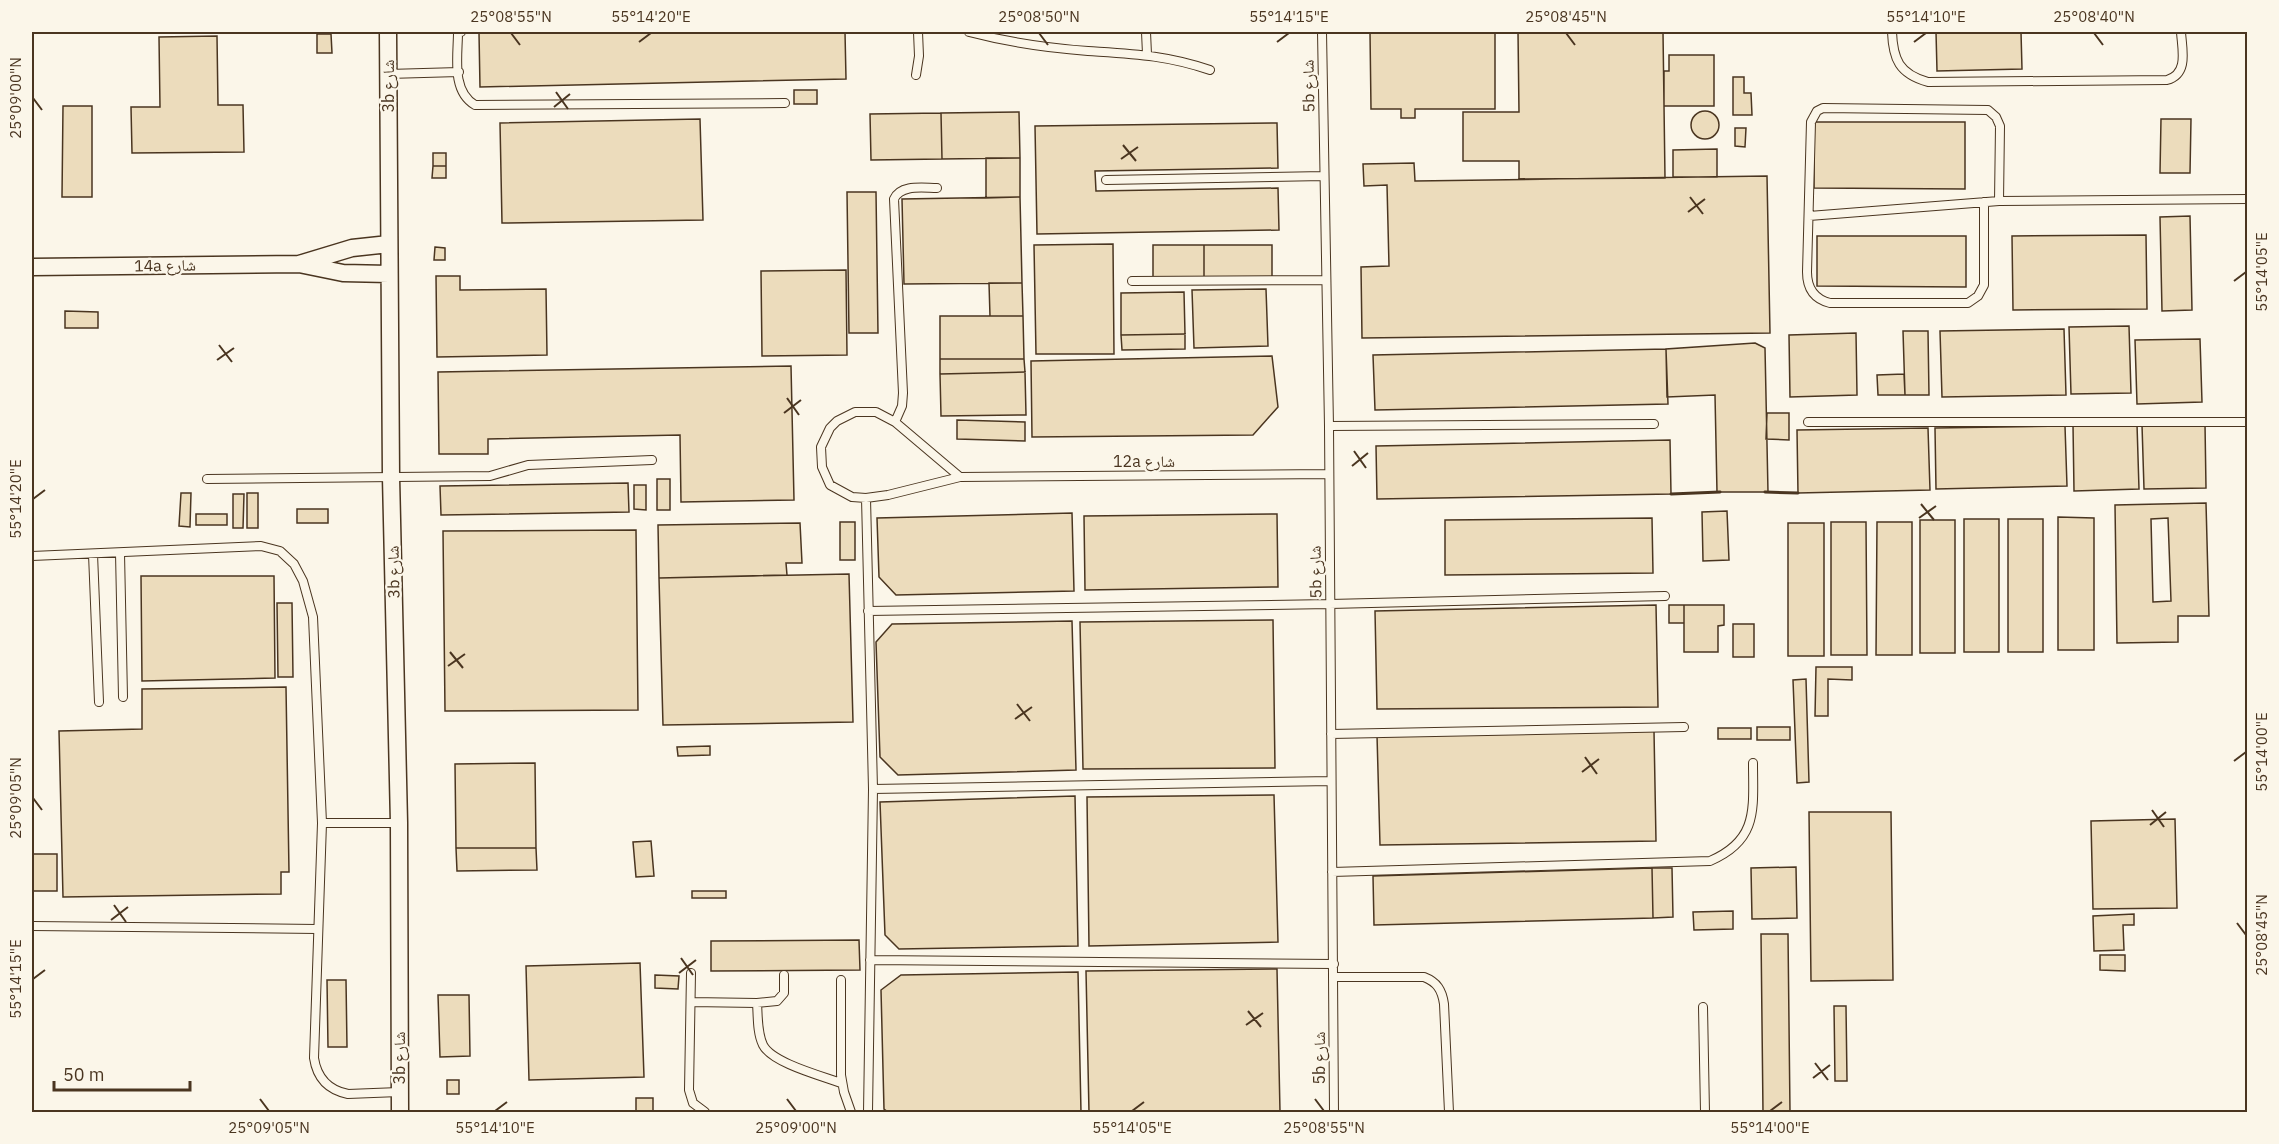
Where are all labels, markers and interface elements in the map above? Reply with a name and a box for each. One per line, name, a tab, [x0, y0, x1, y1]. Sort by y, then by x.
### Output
text: 25°08'55"N	[470, 7, 552, 26]
text: 55°14'20"E	[611, 7, 691, 26]
text: 25°08'50"N	[998, 7, 1080, 26]
text: 55°14'15"E	[1249, 7, 1329, 26]
text: 25°08'45"N	[1525, 7, 1607, 26]
text: 55°14'10"E	[1886, 7, 1966, 26]
text: 25°08'40"N	[2053, 7, 2135, 26]
text: 25°09'00"N	[6, 57, 25, 139]
street label: 3b شارع	[378, 59, 399, 113]
street label: 5b شارع	[1298, 59, 1319, 113]
text: 55°14'05"E	[2252, 232, 2271, 312]
street label: 14a شارع	[134, 254, 196, 277]
street label: 12a شارع	[1113, 451, 1175, 472]
text: 55°14'20"E	[6, 459, 25, 539]
street label: 3b شارع	[383, 545, 404, 599]
street label: 5b شارع	[1305, 545, 1326, 599]
text: 55°14'00"E	[2252, 712, 2271, 792]
text: 25°09'05"N	[6, 757, 25, 839]
text: 25°08'45"N	[2252, 894, 2271, 976]
text: 55°14'15"E	[6, 939, 25, 1019]
street label: 3b شارع	[389, 1031, 410, 1085]
street label: 5b شارع	[1309, 1031, 1330, 1085]
scale bar	[54, 1054, 190, 1092]
text: 50 m	[63, 1063, 105, 1086]
text: 25°09'05"N	[228, 1118, 310, 1137]
text: 55°14'10"E	[455, 1118, 535, 1137]
text: 25°09'00"N	[755, 1118, 837, 1137]
text: 55°14'05"E	[1092, 1118, 1172, 1137]
text: 25°08'55"N	[1283, 1118, 1365, 1137]
text: 55°14'00"E	[1730, 1118, 1810, 1137]

